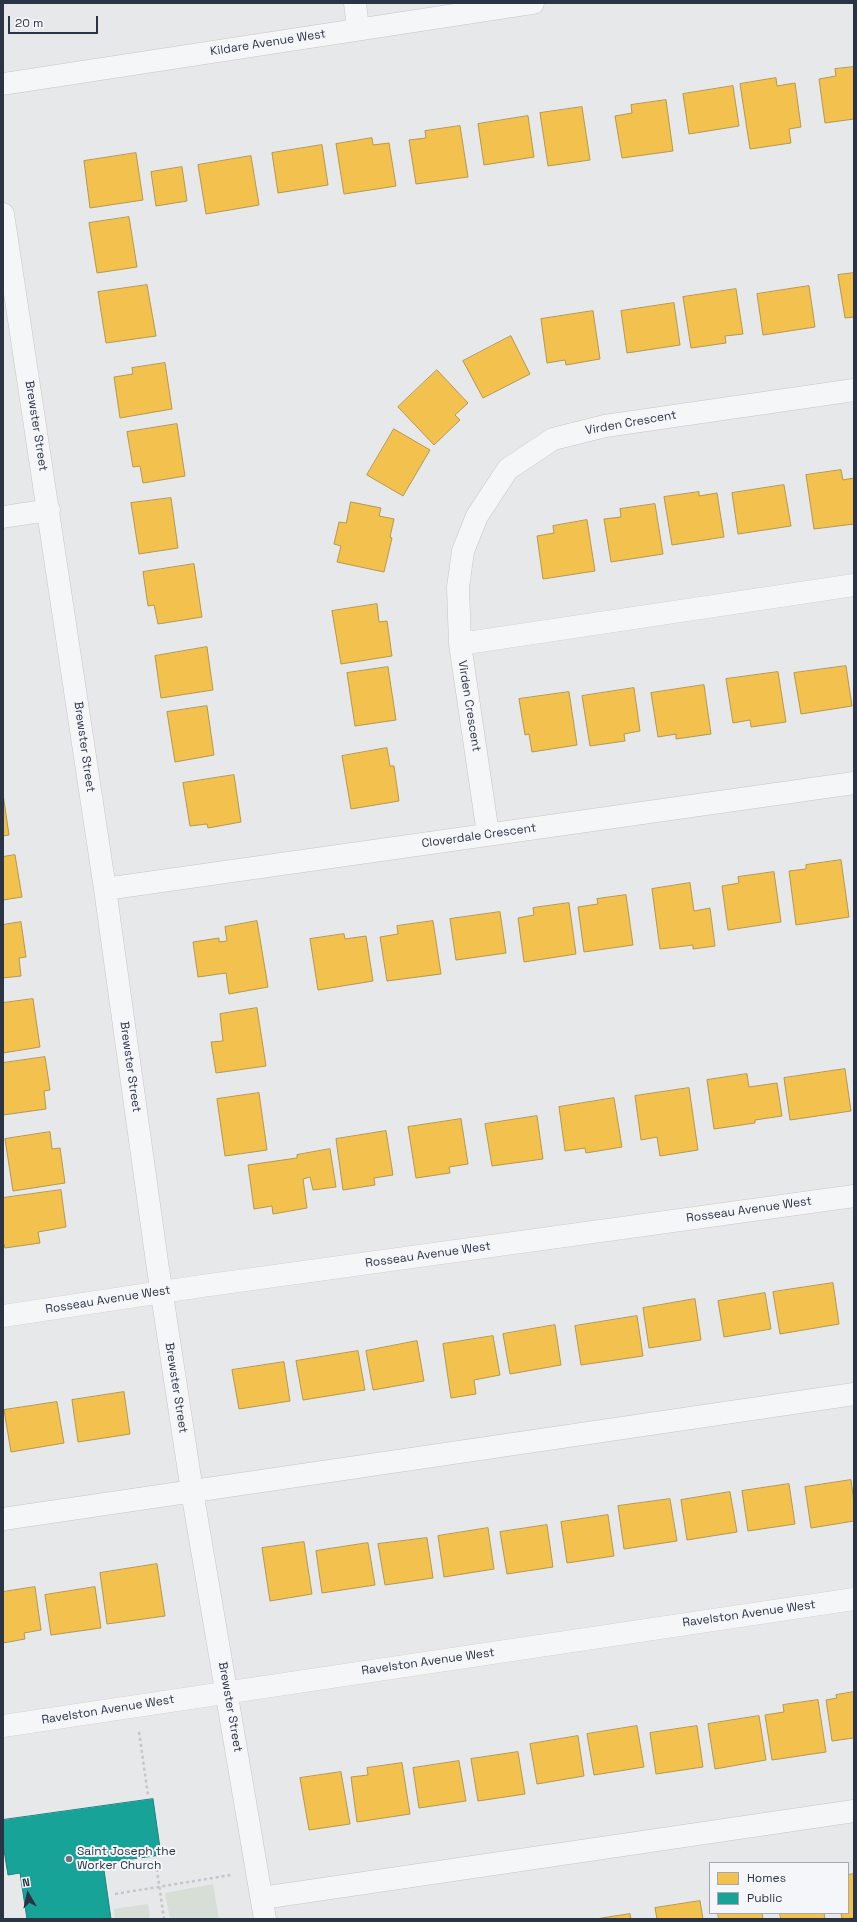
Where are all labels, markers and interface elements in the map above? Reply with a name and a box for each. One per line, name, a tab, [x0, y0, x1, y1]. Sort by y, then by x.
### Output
scale bar	[10, 8, 100, 34]
text: 20 m	[15, 15, 43, 31]
street label: Kildare Avenue West	[209, 27, 327, 59]
street label: Brewster Street	[22, 380, 50, 472]
street label: Virden Crescent	[584, 408, 678, 438]
street label: Virden Crescent	[455, 659, 483, 753]
street label: Brewster Street	[70, 701, 98, 793]
street label: Cloverdale Crescent	[421, 821, 537, 851]
street label: Brewster Street	[116, 1021, 144, 1113]
street label: Rosseau Avenue West	[685, 1194, 813, 1226]
street label: Rosseau Avenue West	[364, 1239, 492, 1271]
street label: Rosseau Avenue West	[44, 1283, 172, 1317]
street label: Brewster Street	[162, 1342, 190, 1434]
street label: Ravelston Avenue West	[681, 1598, 817, 1630]
street label: Ravelston Avenue West	[360, 1646, 496, 1678]
street label: Brewster Street	[215, 1661, 245, 1753]
street label: Ravelston Avenue West	[41, 1692, 175, 1728]
place label: Saint Joseph the Worker Church	[77, 1845, 176, 1873]
marker: Saint Joseph the Worker Church	[64, 1854, 74, 1864]
legend	[709, 1862, 849, 1914]
text: Homes	[747, 1870, 786, 1886]
north arrow	[8, 1874, 48, 1914]
text: N	[21, 1875, 31, 1890]
text: Public	[747, 1890, 782, 1906]

